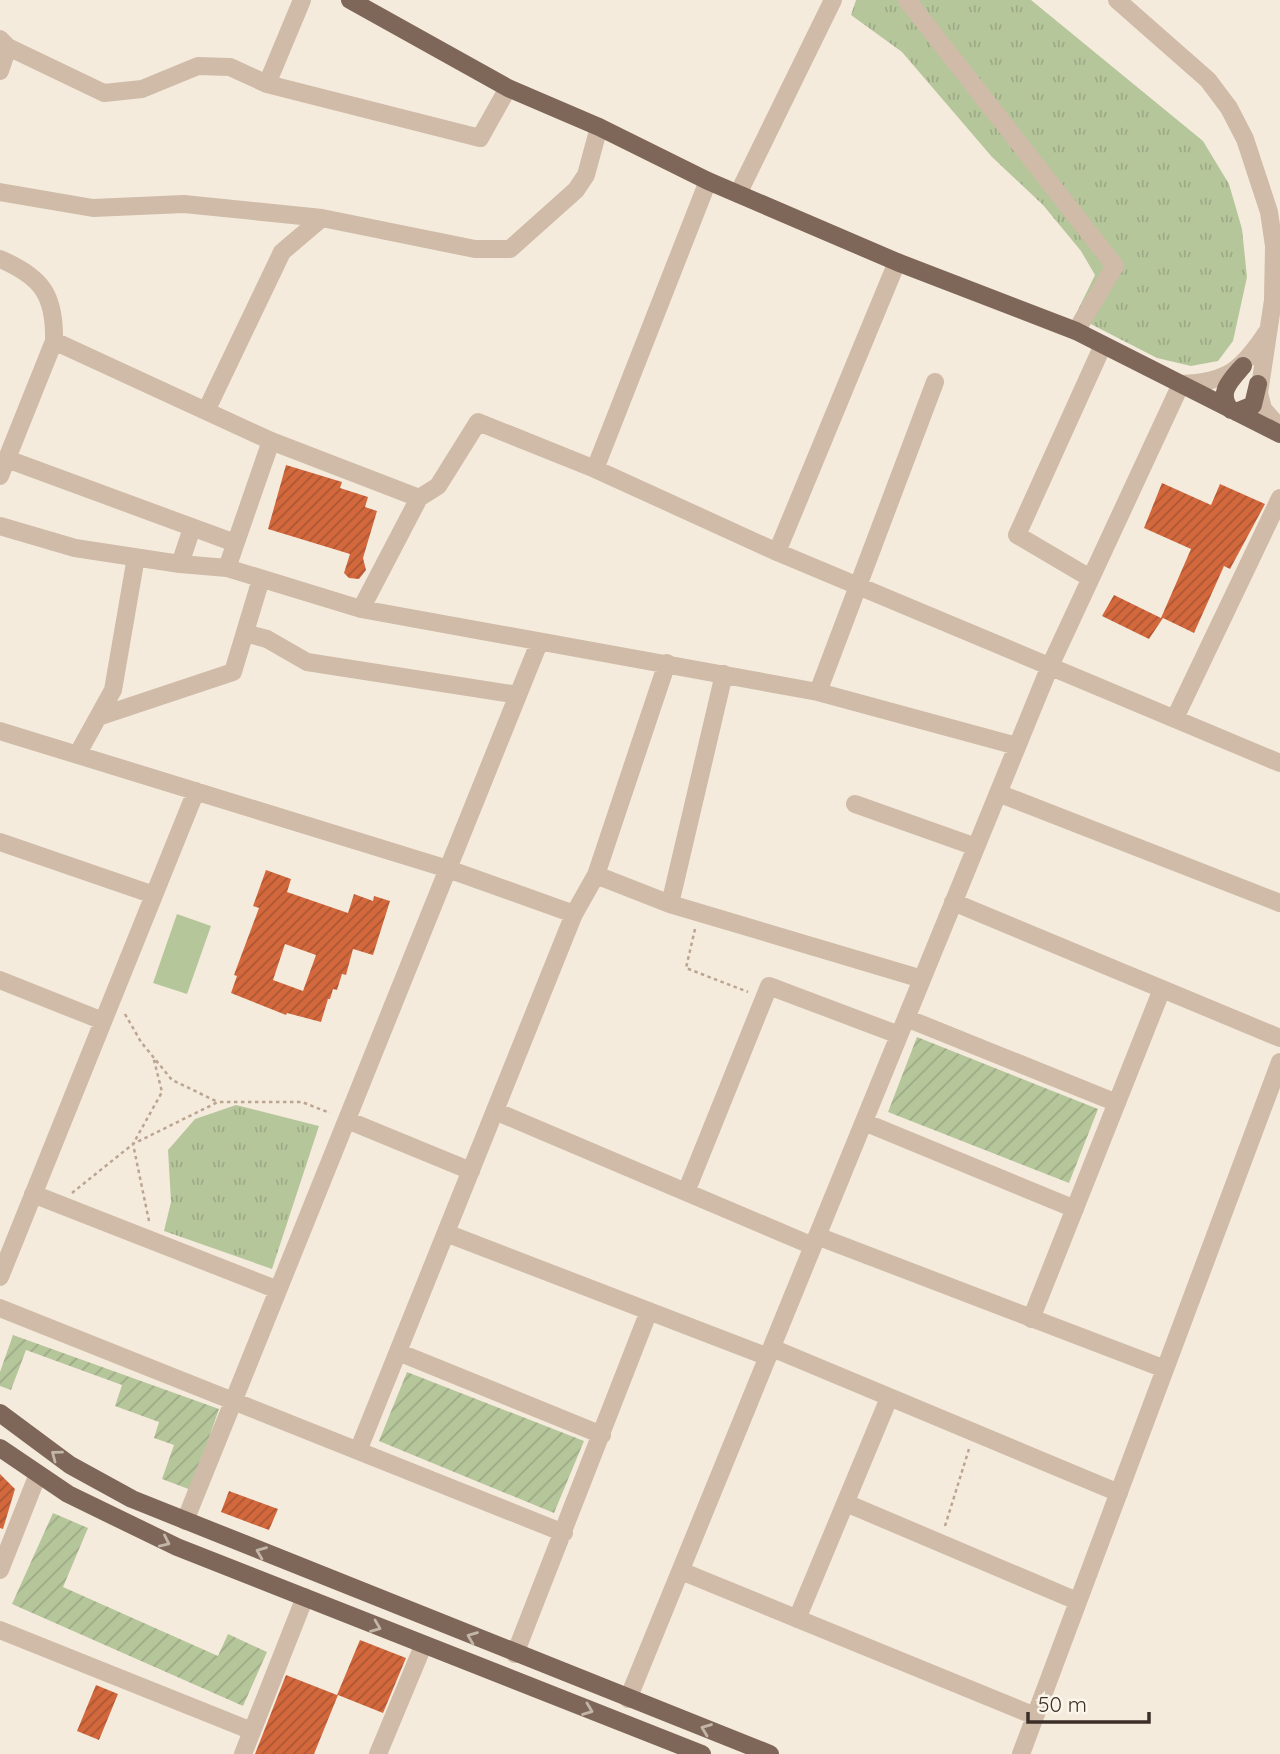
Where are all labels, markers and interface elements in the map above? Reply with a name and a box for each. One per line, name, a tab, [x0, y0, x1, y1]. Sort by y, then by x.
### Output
one-way arrow	[51, 1450, 64, 1463]
one-way arrow	[158, 1534, 171, 1548]
one-way arrow	[255, 1546, 267, 1560]
one-way arrow	[370, 1619, 382, 1633]
one-way arrow	[466, 1631, 478, 1645]
scale bar	[1028, 1680, 1149, 1724]
text: 50 m	[1038, 1691, 1087, 1717]
one-way arrow	[582, 1702, 594, 1716]
one-way arrow	[701, 1724, 713, 1738]

